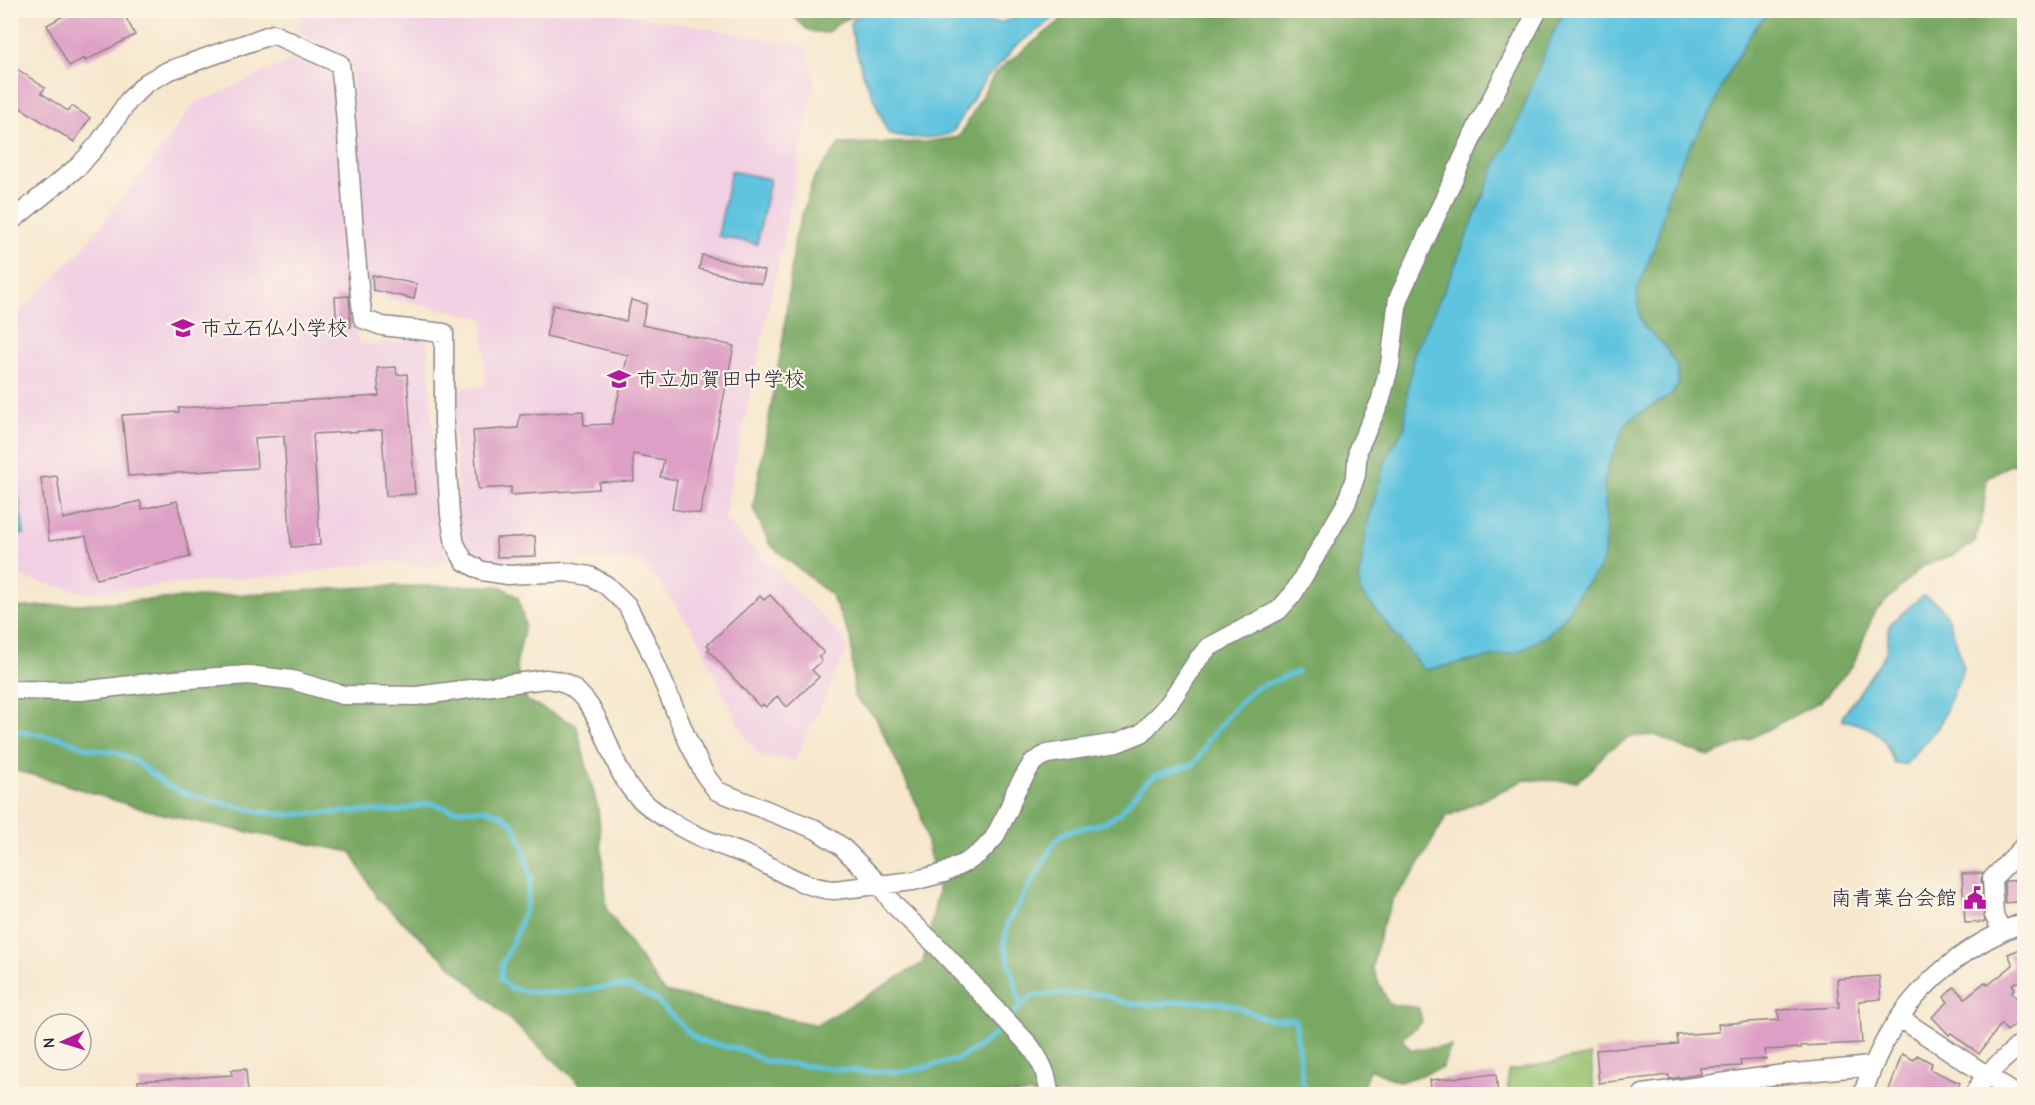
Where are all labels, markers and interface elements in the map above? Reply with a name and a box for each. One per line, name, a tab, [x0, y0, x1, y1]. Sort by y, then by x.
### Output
school or university icon: 市立石仏小学校	[170, 315, 196, 341]
place label: 市立石仏小学校	[201, 316, 348, 340]
school or university icon: 市立加賀田中学校	[606, 366, 632, 392]
place label: 市立加賀田中学校	[637, 367, 805, 391]
public building icon: 南青葉台会館	[1962, 885, 1988, 911]
place label: 南青葉台会館	[1831, 886, 1957, 910]
north arrow	[33, 1012, 93, 1072]
text: N	[40, 1037, 58, 1049]

